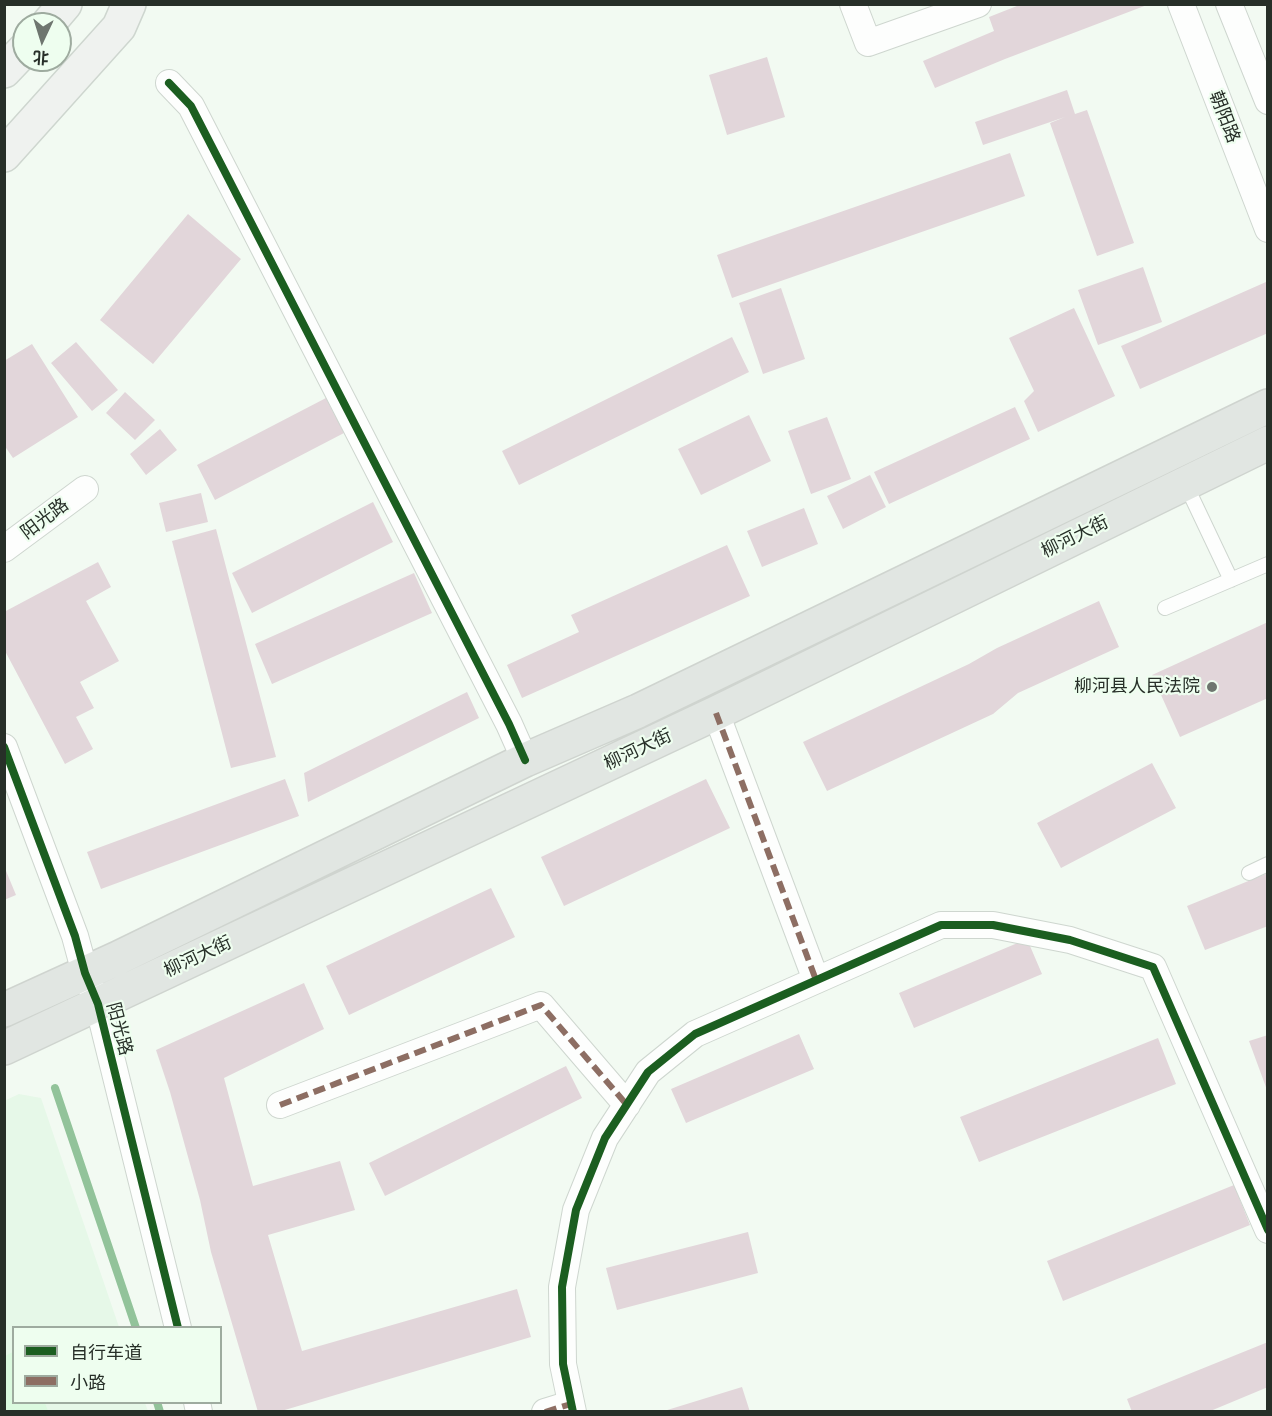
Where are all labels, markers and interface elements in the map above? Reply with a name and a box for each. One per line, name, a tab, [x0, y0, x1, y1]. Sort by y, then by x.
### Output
north arrow	[12, 12, 72, 72]
text: 北	[32, 47, 50, 68]
street label: 朝阳路	[1204, 88, 1244, 146]
street label: 阳光路	[17, 494, 73, 544]
street label: 柳河大街	[1038, 512, 1112, 562]
place label: 柳河县人民法院	[1074, 676, 1200, 698]
marker: 柳河县人民法院	[1205, 680, 1219, 694]
street label: 柳河大街	[601, 725, 675, 775]
street label: 柳河大街	[161, 932, 235, 982]
street label: 阳光路	[102, 1000, 136, 1058]
legend	[12, 1326, 222, 1404]
text: 自行车道	[70, 1341, 142, 1364]
text: 小路	[70, 1371, 106, 1394]

